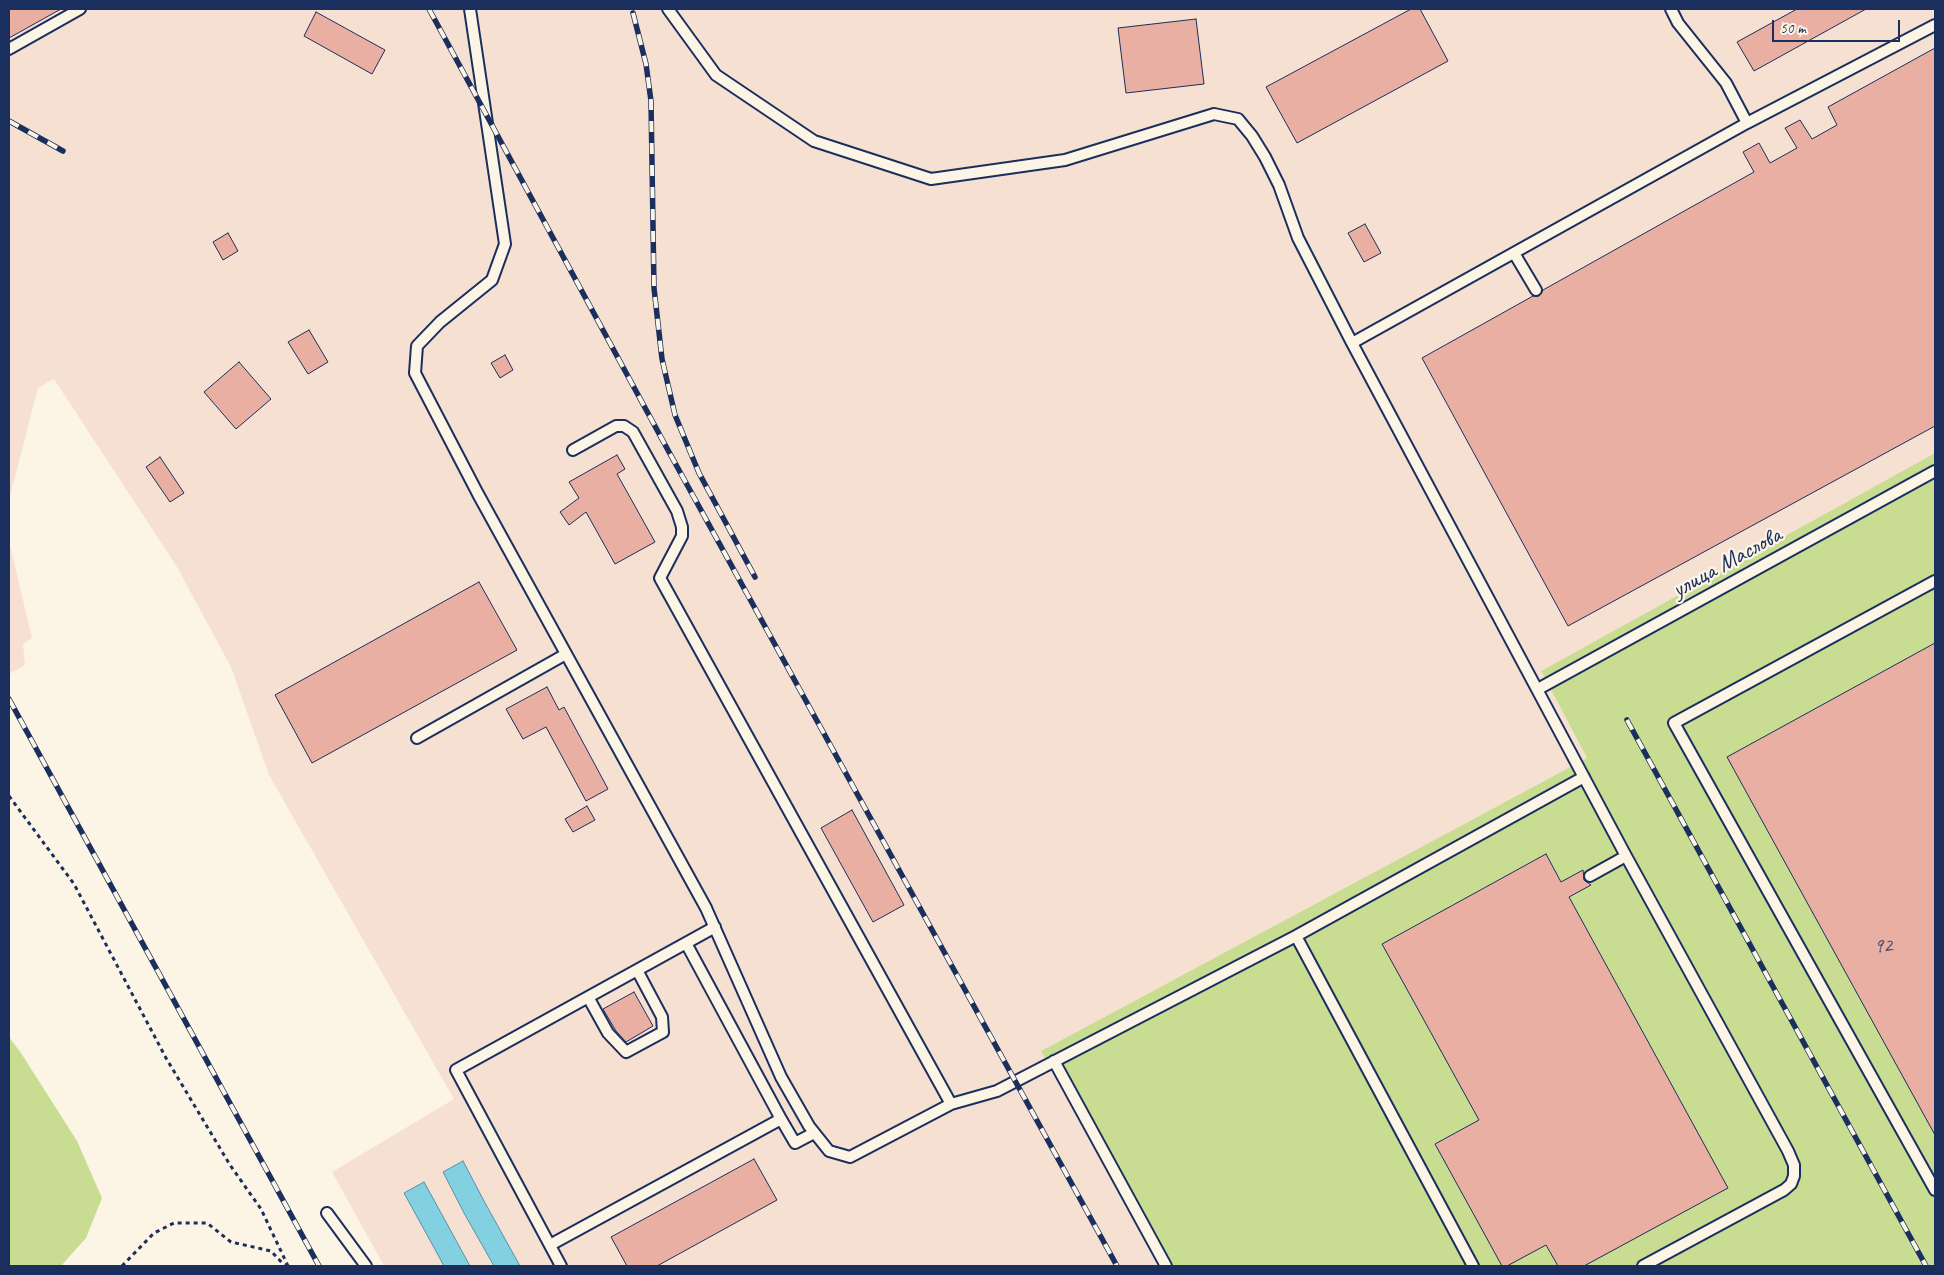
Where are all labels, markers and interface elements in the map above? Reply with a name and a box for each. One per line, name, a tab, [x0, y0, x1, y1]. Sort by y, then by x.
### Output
scale bar	[1774, 10, 1902, 42]
text: 50 m	[1780, 19, 1806, 38]
street label: улица Маслова	[1667, 521, 1787, 605]
house number: 92	[1874, 933, 1892, 959]

